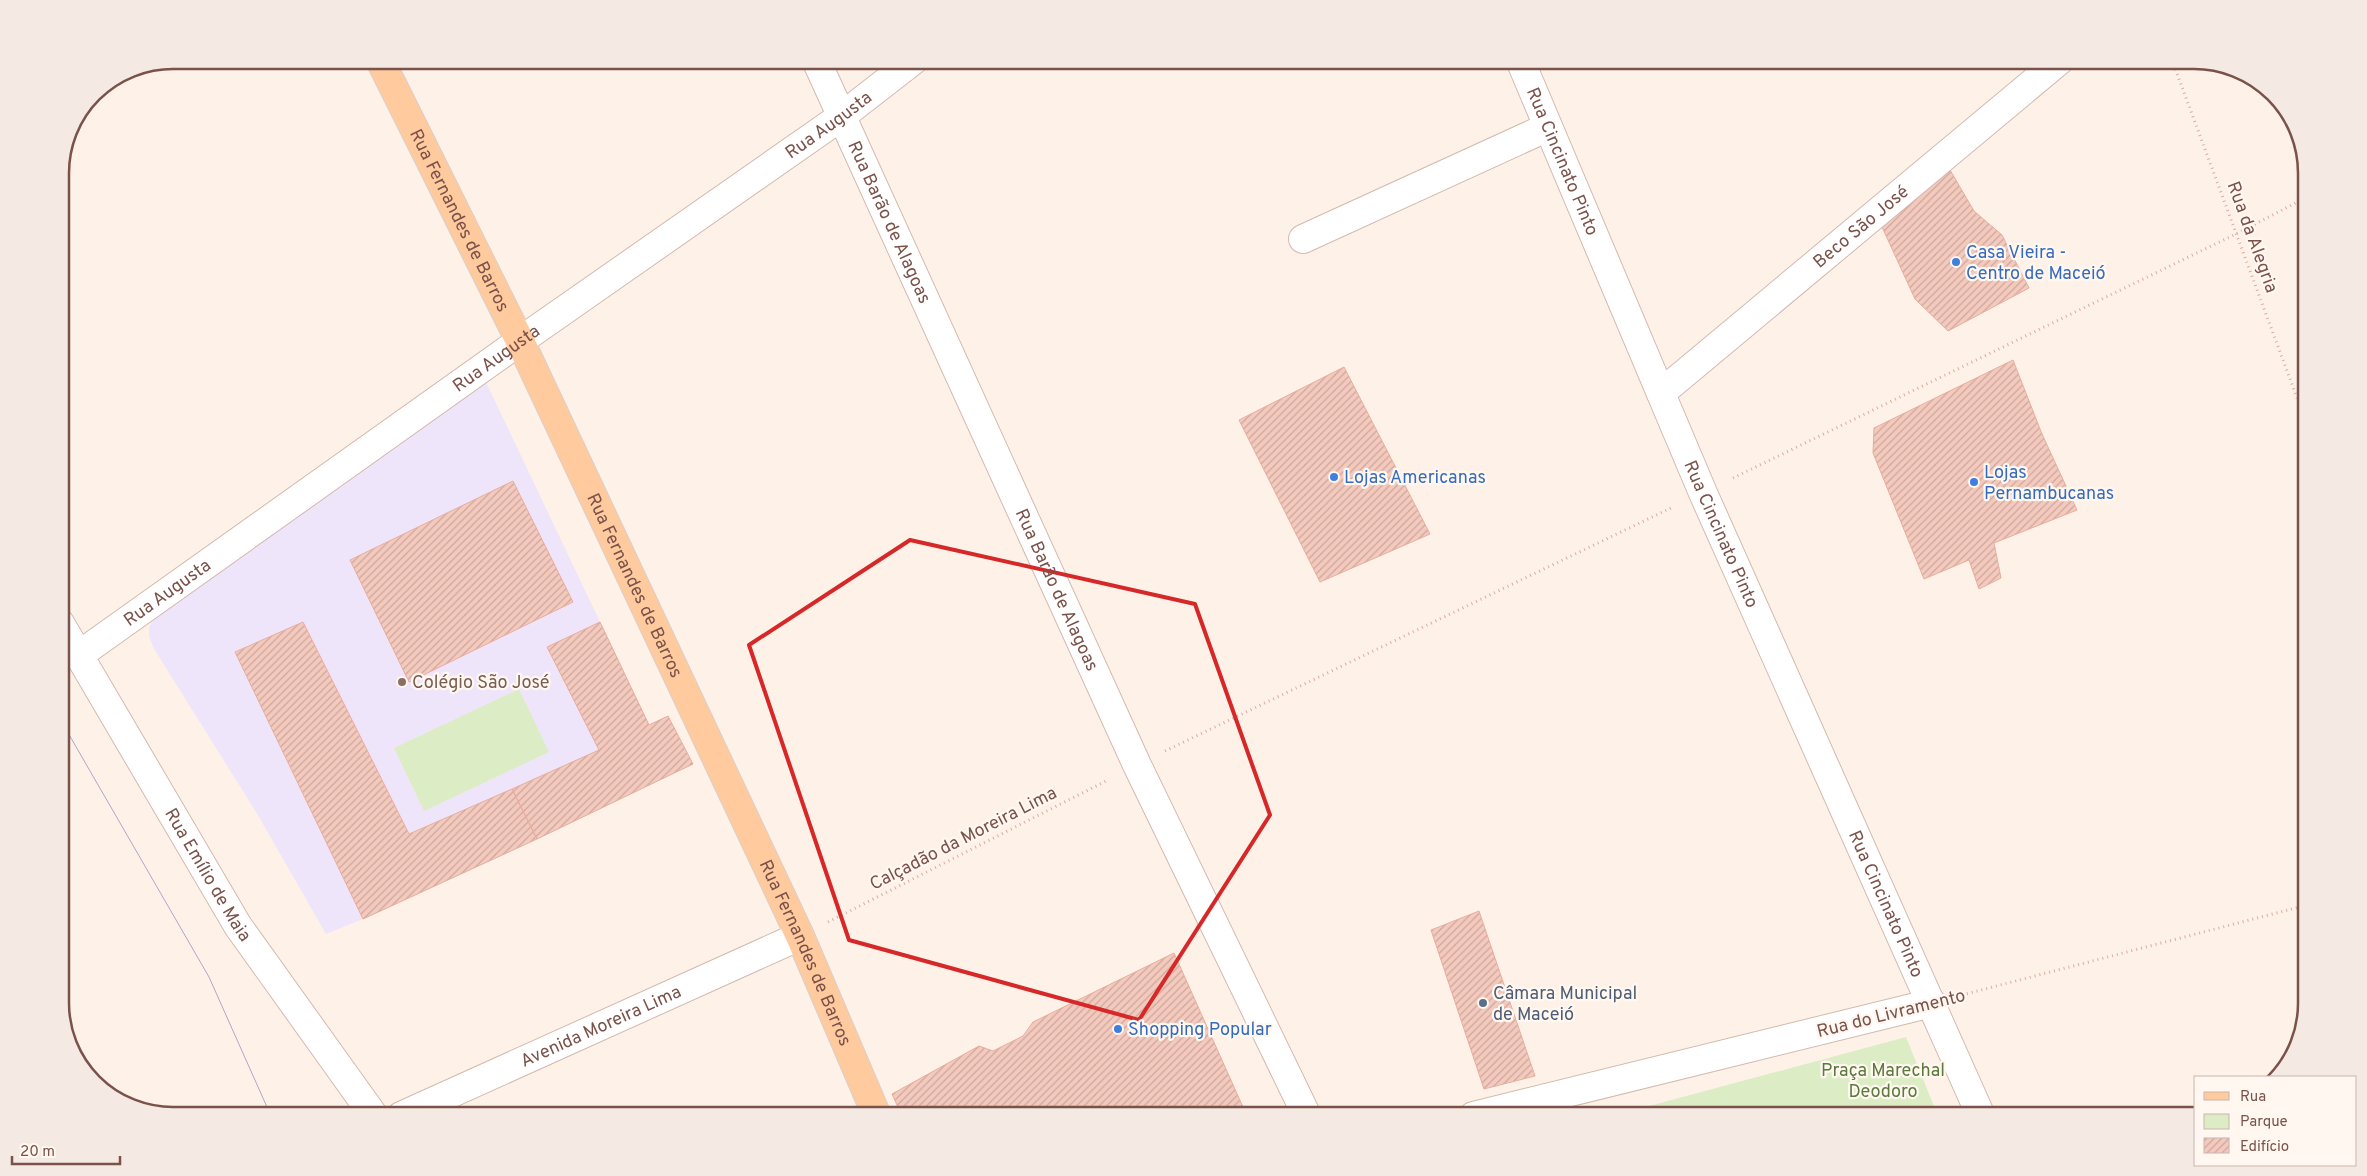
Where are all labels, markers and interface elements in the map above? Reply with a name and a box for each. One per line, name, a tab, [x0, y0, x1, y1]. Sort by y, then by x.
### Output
street label: Rua Cincinato Pinto	[1520, 84, 1603, 239]
street label: Rua Augusta	[781, 87, 877, 165]
street label: Rua Fernandes de Barros	[403, 126, 514, 316]
street label: Rua Barão de Alagoas	[841, 138, 935, 308]
street label: Rua da Alegria	[2221, 179, 2282, 296]
street label: Beco São José	[1809, 181, 1914, 274]
place label: Casa Vieira - Centro de Maceió	[1966, 242, 2106, 286]
marker: Casa Vieira - Centro de Maceió	[1950, 256, 1962, 268]
street label: Rua Augusta	[449, 320, 545, 398]
street label: Rua Cincinato Pinto	[1678, 457, 1763, 612]
place label: Lojas Pernambucanas	[1984, 462, 2114, 506]
place label: Lojas Americanas	[1344, 467, 1486, 490]
marker: Lojas Americanas	[1328, 471, 1340, 483]
marker: Lojas Pernambucanas	[1968, 476, 1980, 488]
street label: Rua Fernandes de Barros	[580, 490, 687, 682]
street label: Rua Barão de Alagoas	[1009, 505, 1103, 675]
street label: Rua Augusta	[120, 555, 216, 632]
place label: Colégio São José	[412, 672, 549, 695]
marker: Colégio São José	[396, 676, 408, 688]
street label: Calçadão da Moreira Lima	[866, 782, 1061, 897]
street label: Rua Emílio de Maia	[158, 804, 256, 947]
street label: Rua Cincinato Pinto	[1842, 827, 1928, 982]
street label: Rua Fernandes de Barros	[753, 856, 856, 1050]
street label: Avenida Moreira Lima	[517, 981, 685, 1074]
place label: Câmara Municipal de Maceió	[1493, 983, 1637, 1027]
street label: Rua do Livramento	[1815, 985, 1968, 1044]
marker: Câmara Municipal de Maceió	[1477, 997, 1489, 1009]
place label: Shopping Popular	[1128, 1019, 1272, 1042]
marker: Shopping Popular	[1112, 1023, 1124, 1035]
park label: Praça Marechal Deodoro	[1821, 1060, 1945, 1104]
legend	[2194, 1076, 2357, 1166]
text: Rua	[2240, 1088, 2266, 1107]
text: Parque	[2240, 1113, 2288, 1132]
scale bar	[12, 1134, 120, 1166]
text: Edifício	[2240, 1138, 2289, 1157]
text: 20 m	[20, 1143, 55, 1162]

